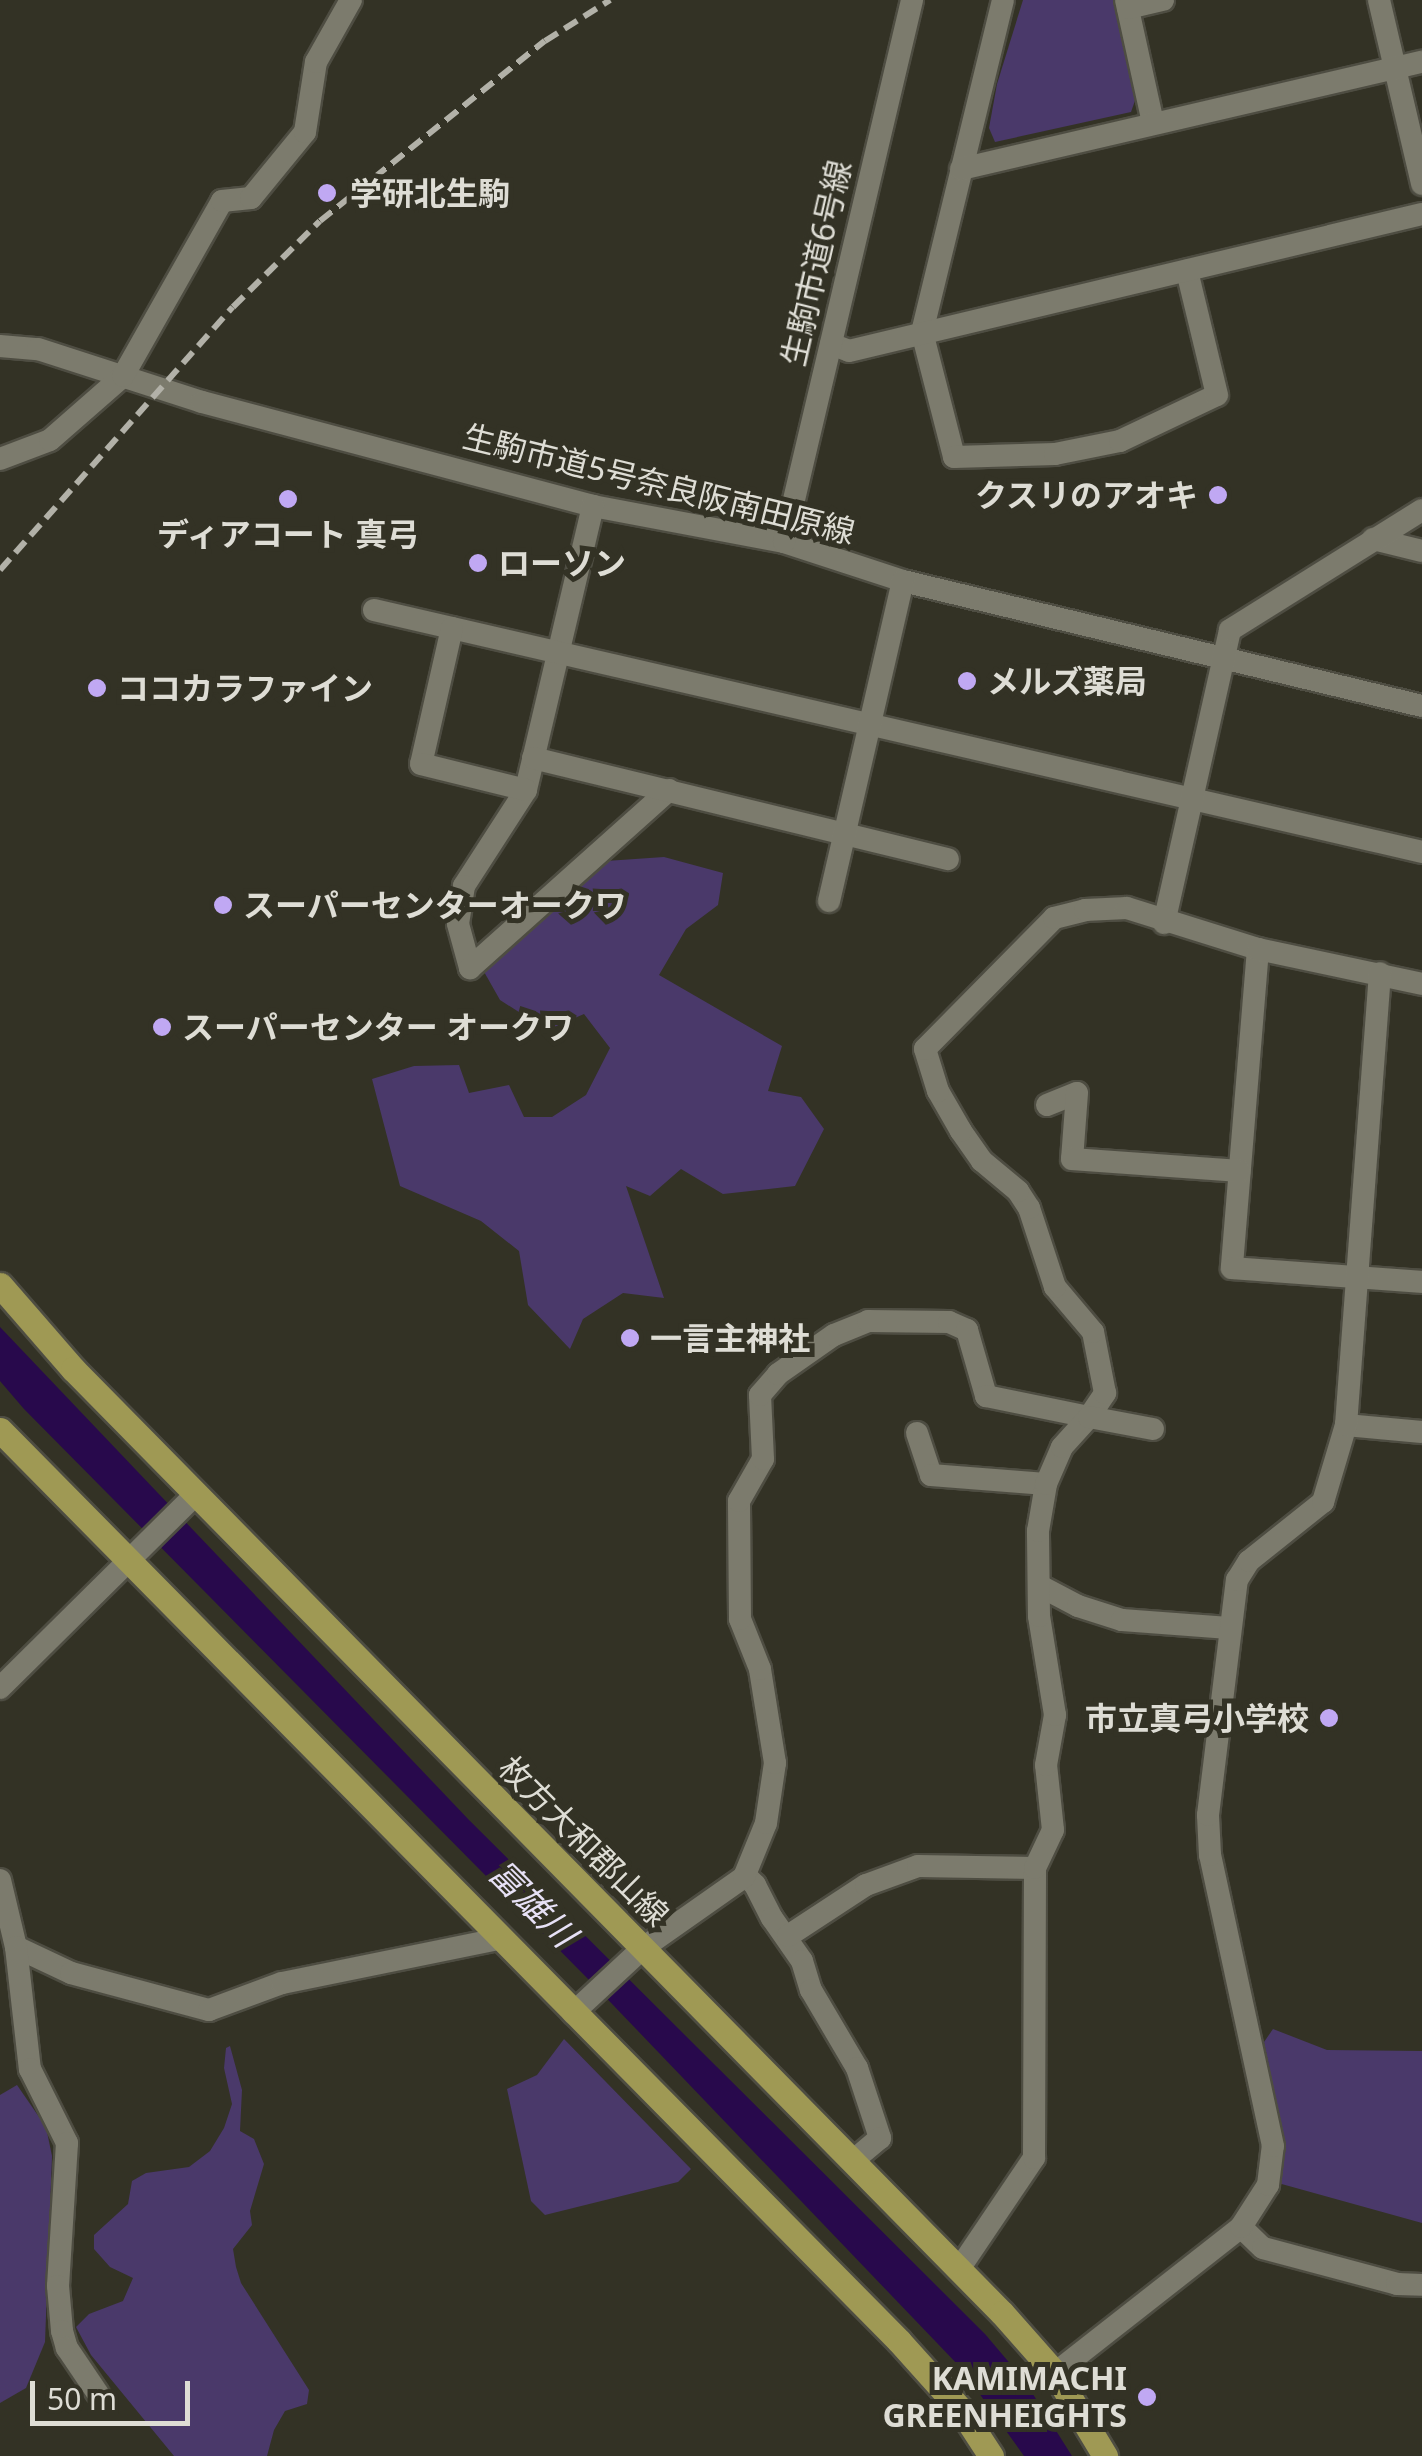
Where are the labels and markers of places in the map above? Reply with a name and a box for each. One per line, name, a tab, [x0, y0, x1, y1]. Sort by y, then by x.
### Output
place label: 学研北生駒	[350, 174, 510, 212]
marker: 学研北生駒	[314, 180, 340, 206]
place label: クスリのアオキ	[974, 476, 1198, 514]
marker: クスリのアオキ	[1207, 484, 1229, 506]
marker: ディアコート 真弓	[277, 488, 299, 510]
place label: ディアコート 真弓	[156, 515, 420, 553]
place label: ローソン	[498, 544, 626, 582]
marker: ローソン	[467, 552, 489, 574]
place label: メルズ薬局	[987, 662, 1147, 700]
place label: ココカラファイン	[117, 669, 373, 707]
marker: メルズ薬局	[956, 670, 978, 692]
marker: ココカラファイン	[86, 677, 108, 699]
place label: スーパーセンターオークワ	[243, 886, 627, 924]
marker: スーパーセンターオークワ	[212, 894, 234, 916]
place label: スーパーセンター オークワ	[182, 1008, 574, 1046]
marker: スーパーセンター オークワ	[151, 1016, 173, 1038]
place label: 一言主神社	[650, 1319, 810, 1357]
marker: 一言主神社	[619, 1327, 641, 1349]
place label: 市立真弓小学校	[1085, 1699, 1309, 1737]
marker: 市立真弓小学校	[1318, 1707, 1340, 1729]
place label: KAMIMACHI GREENHEIGHTS	[882, 2360, 1127, 2435]
marker: KAMIMACHI GREENHEIGHTS	[1136, 2386, 1158, 2408]

